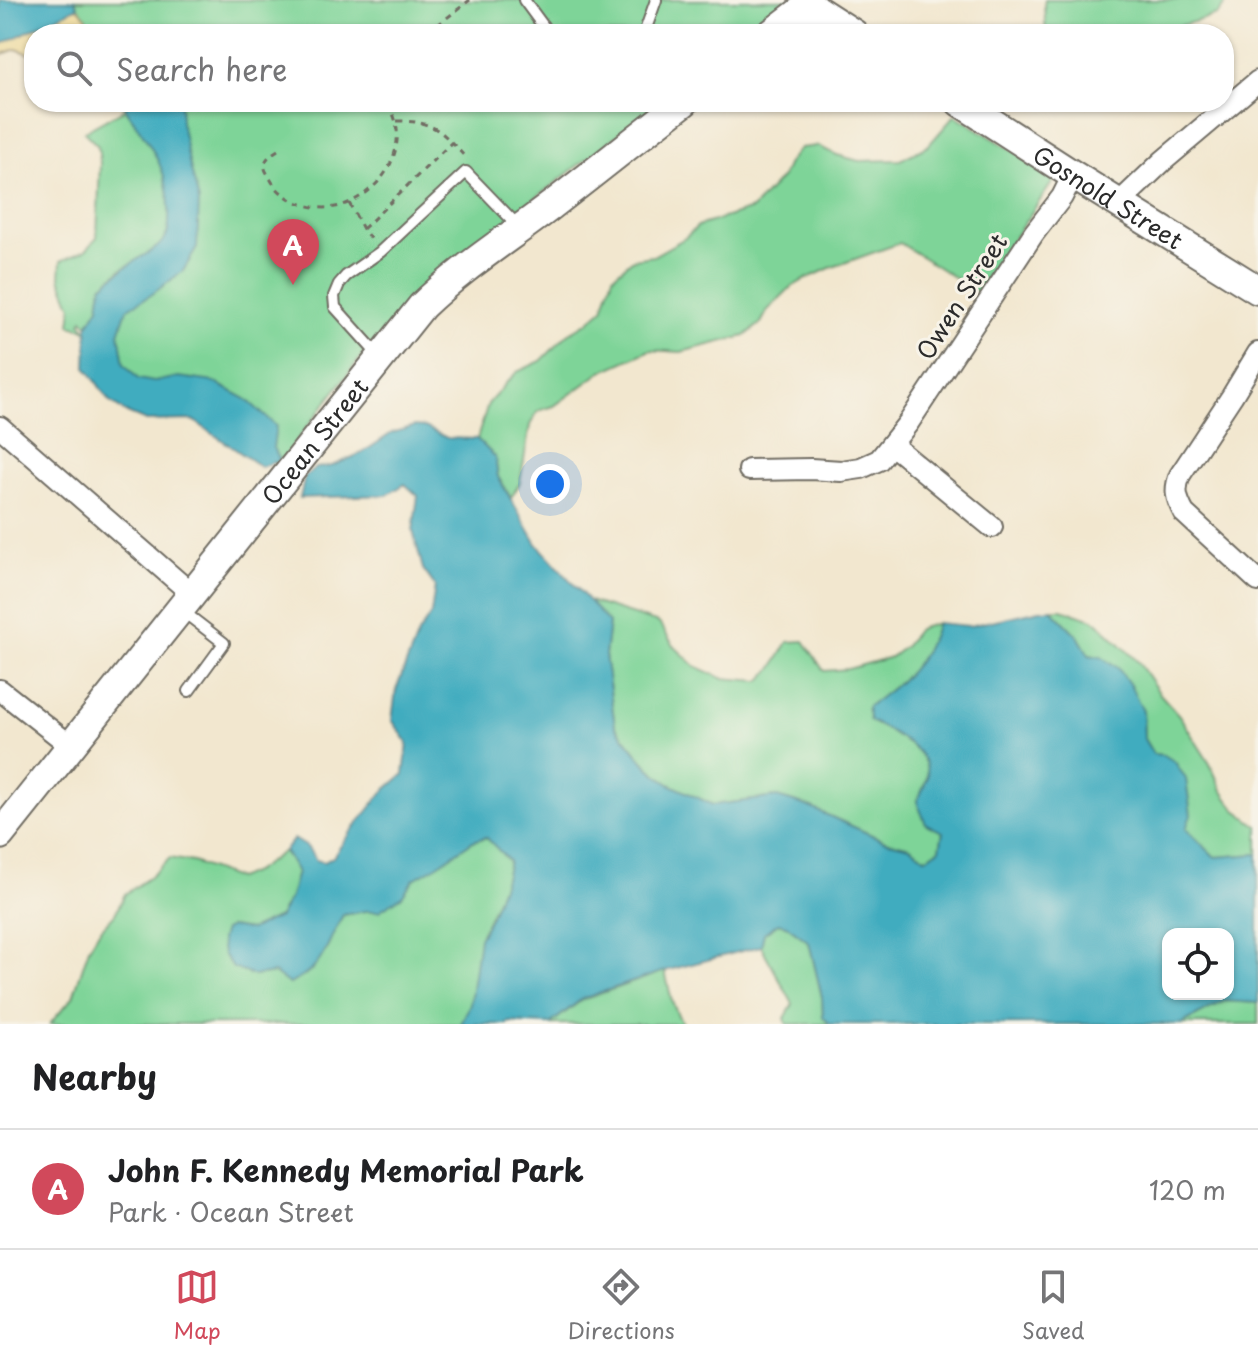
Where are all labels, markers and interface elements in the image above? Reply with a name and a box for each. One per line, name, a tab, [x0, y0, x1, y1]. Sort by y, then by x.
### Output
search box	[24, 24, 1234, 112]
icon: search	[52, 46, 96, 90]
text: Search here	[116, 46, 288, 91]
street label: Gosnold Street	[1026, 136, 1191, 257]
pin: A	[267, 219, 319, 285]
street label: Owen Street	[907, 226, 1015, 366]
street label: Ocean Street	[252, 370, 376, 512]
your location	[530, 464, 570, 504]
map controls	[1162, 928, 1234, 1000]
button: locate	[1162, 928, 1234, 1000]
text: Nearby	[32, 1050, 157, 1102]
text: John F. Kennedy Memorial Park	[108, 1147, 584, 1192]
text: A	[48, 1170, 68, 1209]
text: 120 m	[1149, 1170, 1226, 1209]
text: Park · Ocean Street	[108, 1192, 354, 1231]
tab: Map	[174, 1265, 221, 1346]
tab: Directions	[568, 1265, 675, 1346]
tab: Saved	[1022, 1265, 1084, 1346]

